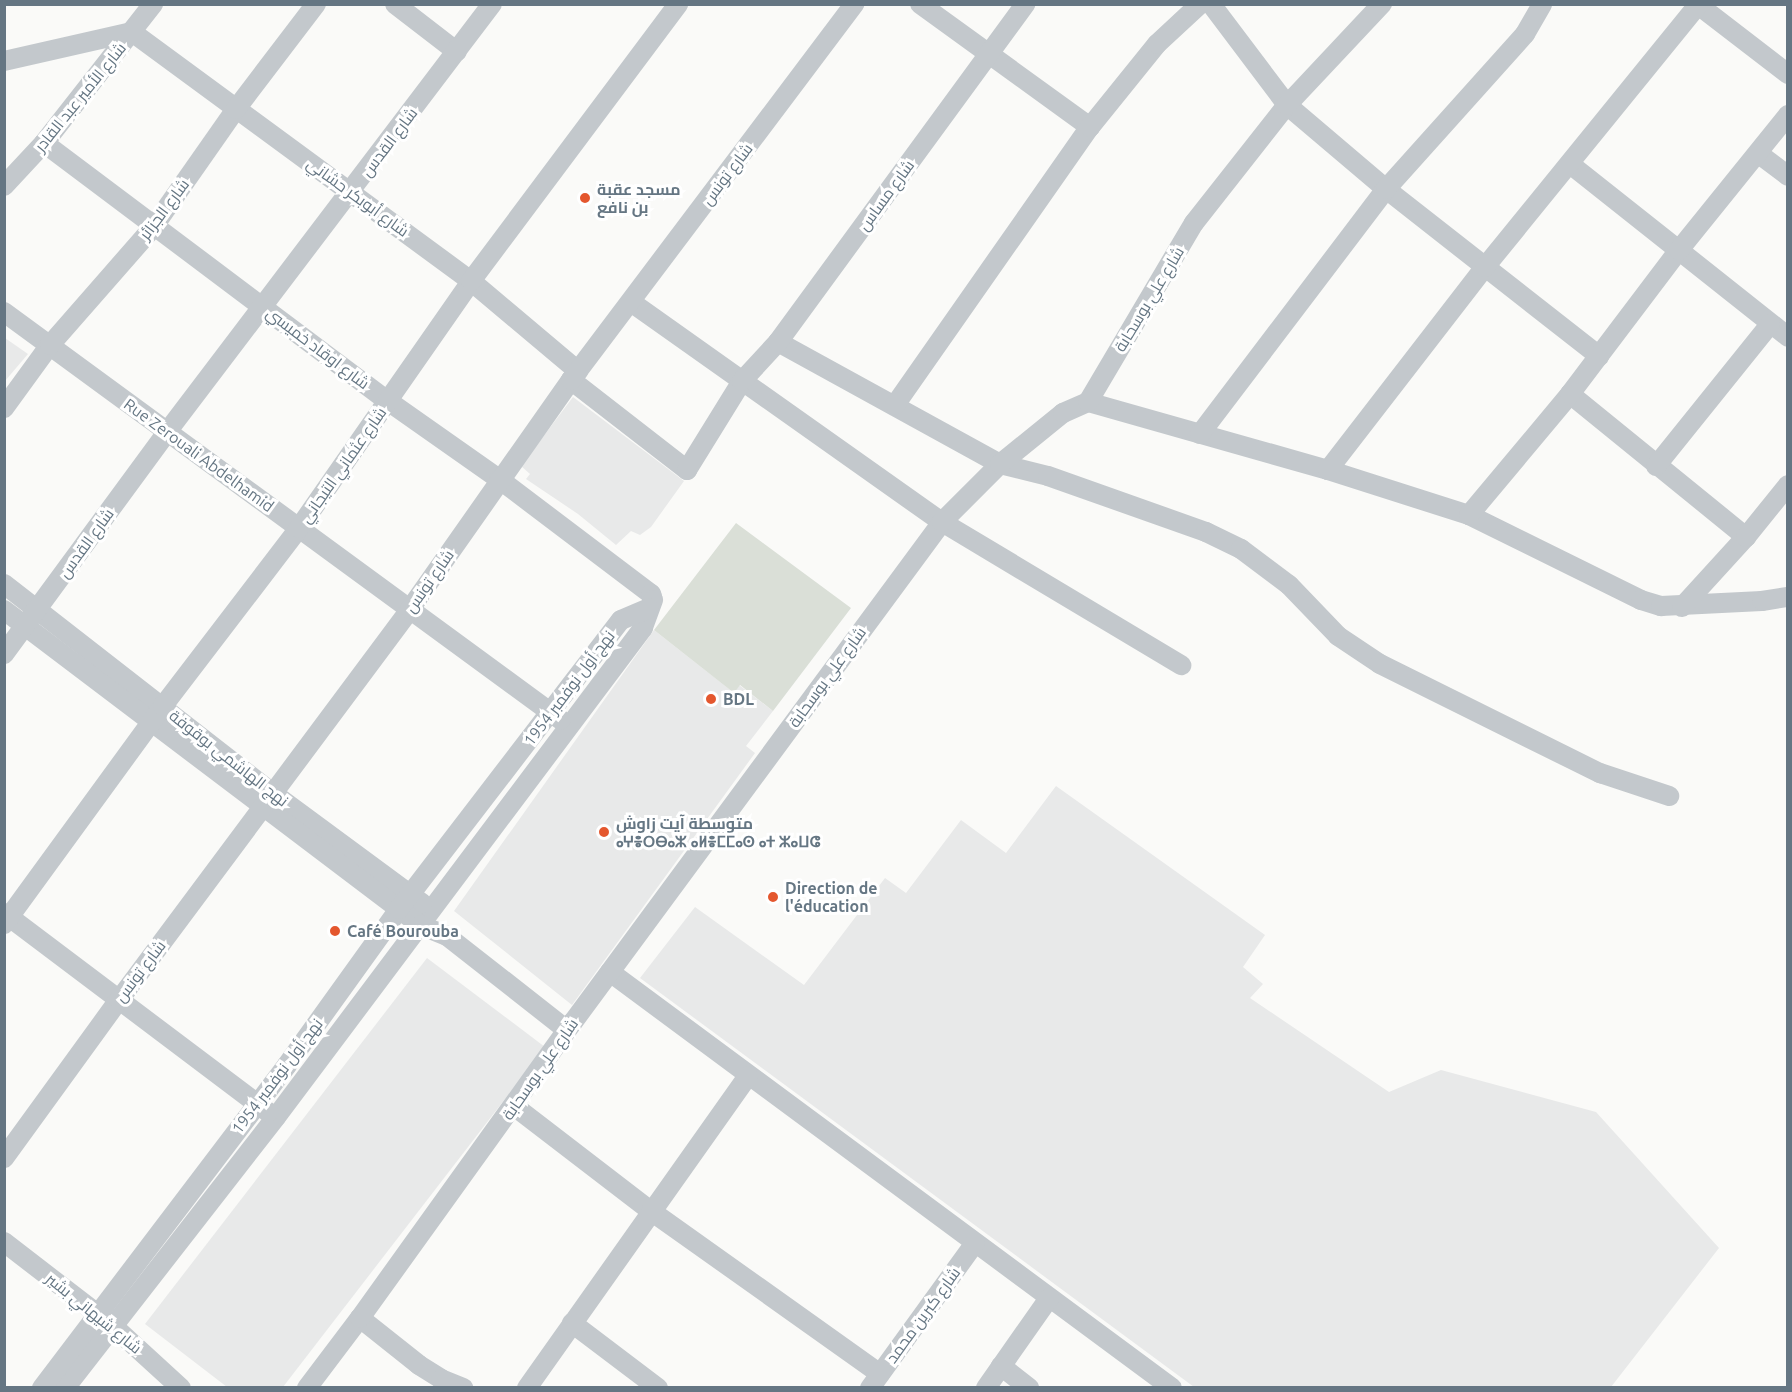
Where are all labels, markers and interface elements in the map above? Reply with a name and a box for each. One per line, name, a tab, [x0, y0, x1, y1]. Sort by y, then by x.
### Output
street label: شارع الأمير عبد القادر	[30, 39, 130, 155]
street label: شارع القدس	[357, 104, 421, 180]
street label: شارع تونس	[698, 139, 756, 209]
street label: شارع أبوبكر حشاني	[303, 154, 413, 240]
street label: شارع مساس	[854, 156, 918, 234]
street label: شارع الجزائر	[135, 175, 193, 243]
place label: مسجد عقبة بن نافع	[597, 179, 681, 217]
marker: مسجد عقبة بن نافع	[578, 191, 592, 205]
street label: شارع علي بوسحابة	[1110, 243, 1188, 355]
street label: شارع اوقاد خميسي	[263, 303, 373, 393]
street label: Rue Zerouali Abdelhamid	[120, 394, 278, 516]
street label: شارع عثماني التيجاني	[296, 403, 390, 527]
street label: شارع القدس	[54, 504, 118, 582]
street label: شارع تونس	[400, 546, 458, 616]
street label: شارع علي بوسحابة	[784, 623, 870, 731]
street label: نهج أول نوفمبر 1954	[519, 627, 619, 749]
place label: BDL	[723, 689, 754, 709]
marker: BDL	[704, 692, 718, 706]
street label: نهج الهاشمي بوقوفة	[166, 706, 292, 810]
place label: متوسطة آيت زاوش ⴰⵖⴻⵔⴱⴰⵣ ⴰⵍⴻⵎⵎⴰⵙ ⴰⵜ ⵣⴰⵡⵛ	[616, 813, 821, 851]
marker: متوسطة آيت زاوش ⴰⵖⴻⵔⴱⴰⵣ ⴰⵍⴻⵎⵎⴰⵙ ⴰⵜ ⵣⴰⵡⵛ	[597, 825, 611, 839]
place label: Direction de l'éducation	[785, 878, 878, 916]
marker: Direction de l'éducation	[766, 890, 780, 904]
place label: Café Bourouba	[347, 921, 459, 941]
marker: Café Bourouba	[328, 924, 342, 938]
street label: شارع تونس	[111, 936, 169, 1006]
street label: نهج أول نوفمبر 1954	[227, 1015, 327, 1137]
street label: شارع علي بوسحابة	[498, 1015, 582, 1123]
street label: شارع كبرين محمد	[882, 1263, 964, 1367]
street label: شارع شيهاني بشير	[42, 1269, 146, 1357]

